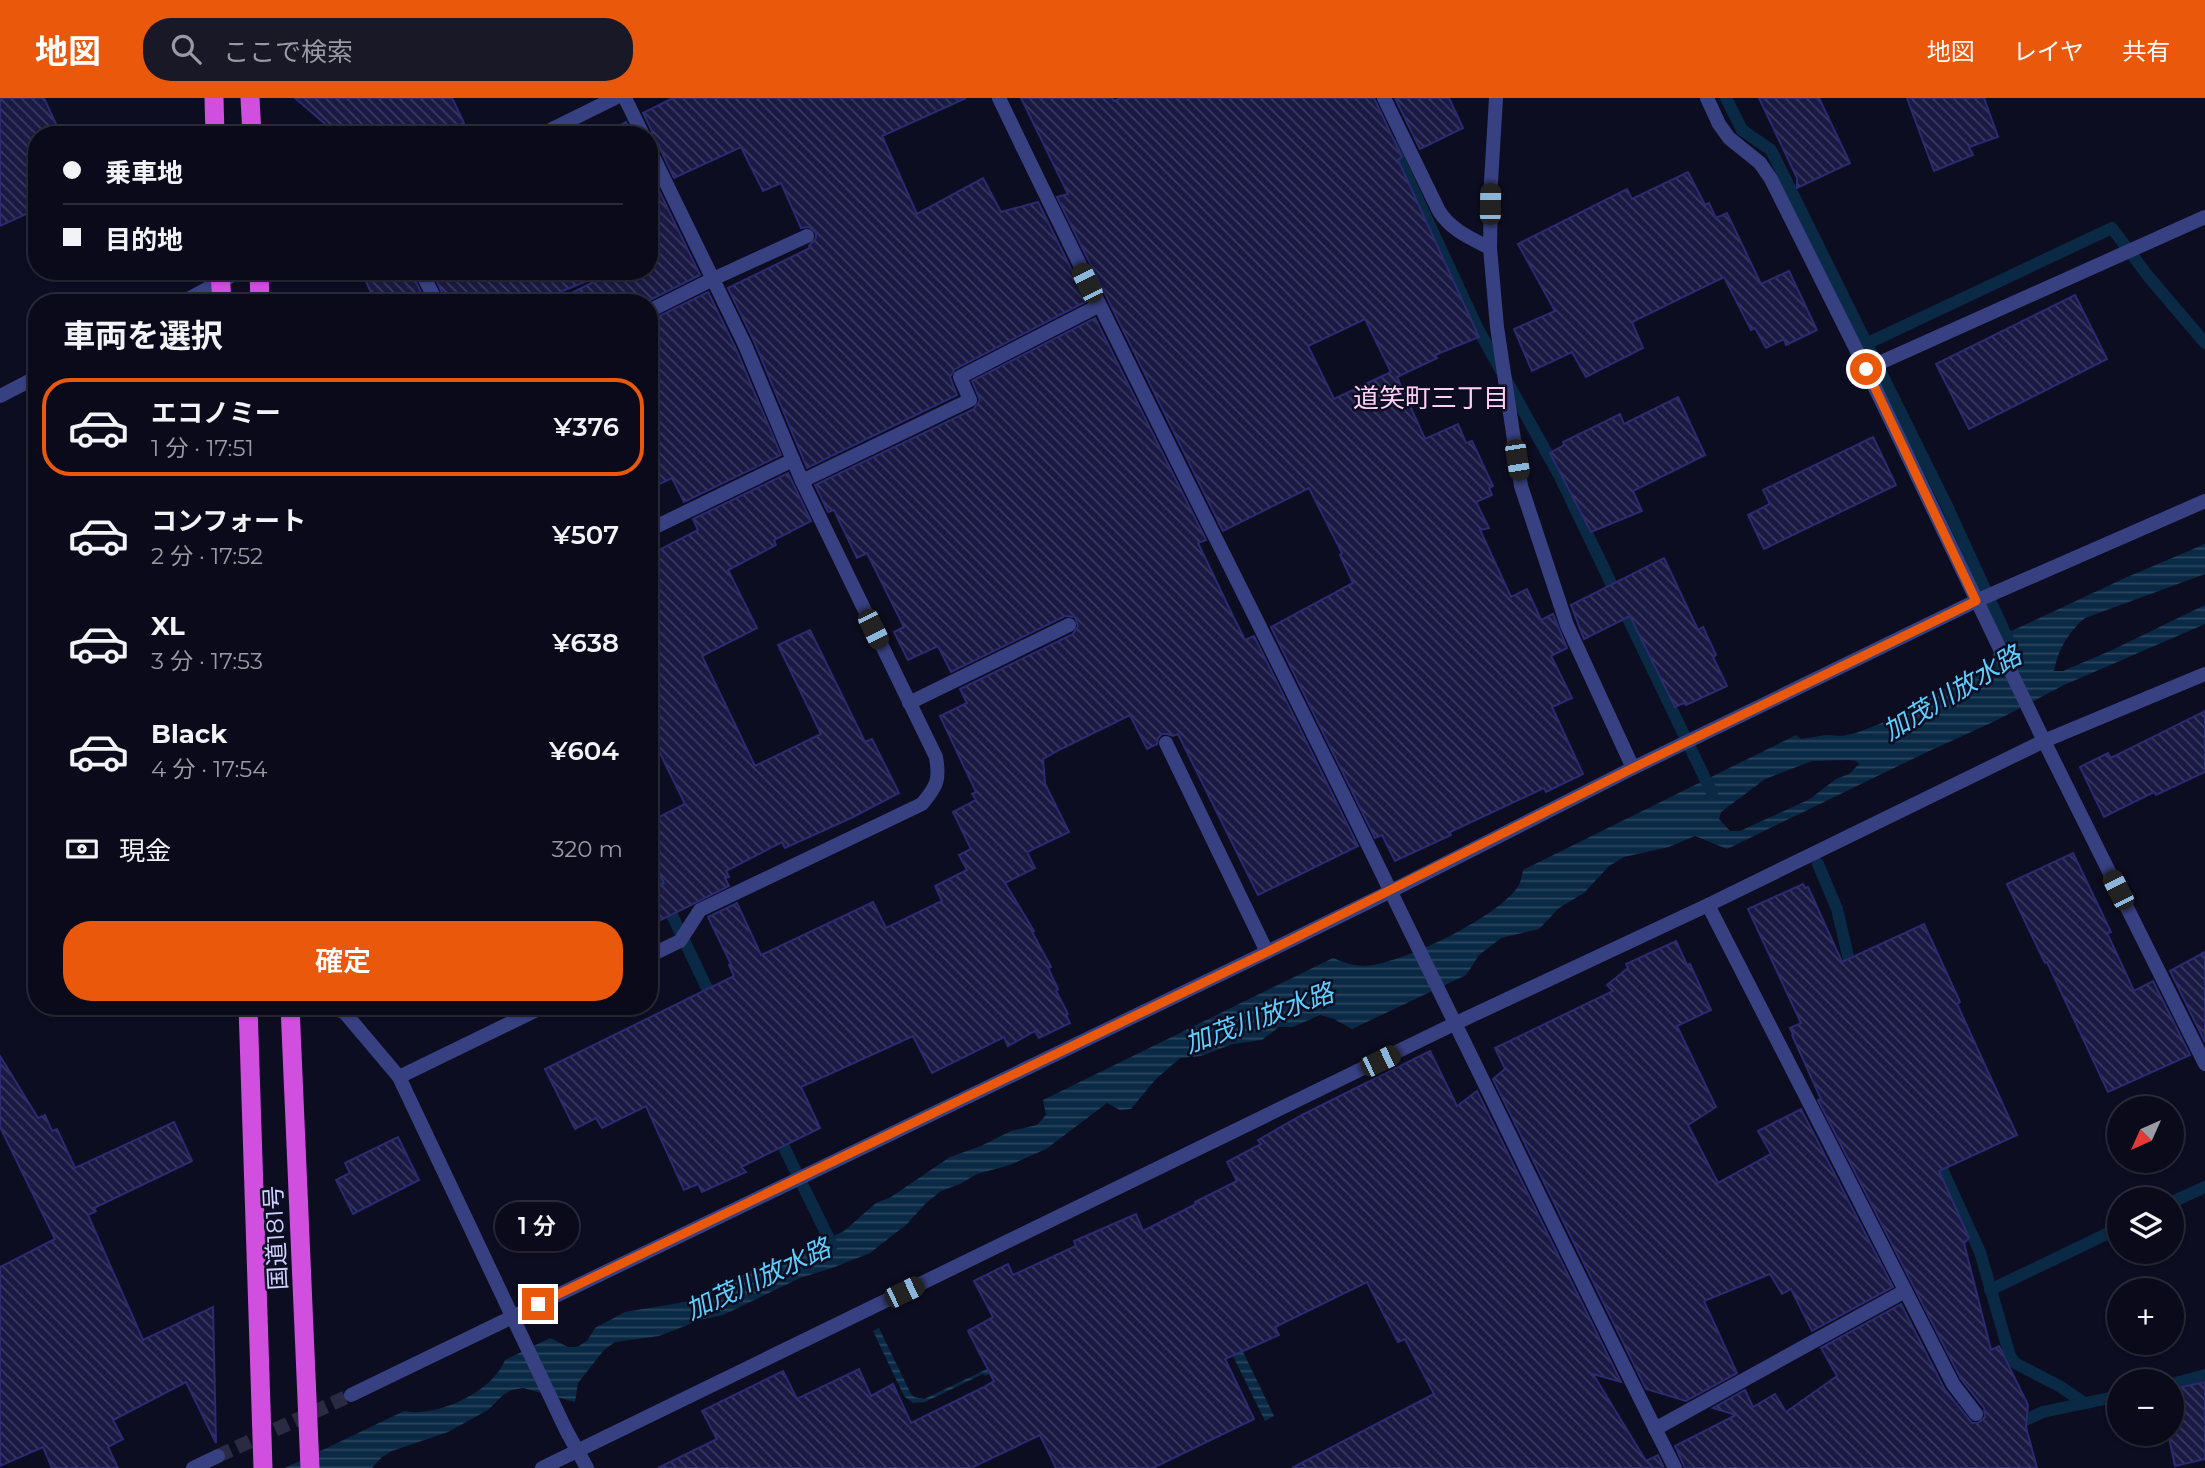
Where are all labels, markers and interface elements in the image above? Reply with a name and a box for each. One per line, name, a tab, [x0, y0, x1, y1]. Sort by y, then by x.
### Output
search box	[143, 18, 633, 81]
icon: search	[167, 30, 205, 68]
text: 地図	[35, 31, 101, 71]
text: ここで検索	[223, 36, 353, 68]
text: 地図	[1927, 37, 1975, 66]
text: レイヤ	[2013, 37, 2084, 66]
text: 共有	[2122, 37, 2170, 66]
text: 乗車地	[105, 157, 183, 189]
car	[1480, 183, 1501, 225]
text: 目的地	[105, 224, 183, 256]
car	[1069, 260, 1106, 306]
text: 車両を選択	[63, 316, 223, 355]
route start	[1850, 353, 1882, 385]
district label: 道笑町三丁目	[1353, 382, 1509, 414]
icon: car	[67, 396, 130, 459]
text: エコノミー	[151, 397, 281, 429]
text: ¥376	[554, 411, 619, 443]
text: 1 分 · 17:51	[151, 434, 254, 462]
car	[1504, 438, 1531, 482]
icon: car	[67, 504, 130, 567]
text: コンフォート	[151, 505, 306, 537]
text: ¥507	[552, 519, 619, 551]
text: 2 分 · 17:52	[151, 542, 263, 570]
car	[855, 606, 892, 652]
text: XL	[151, 610, 185, 642]
icon: car	[67, 612, 130, 675]
text: ¥638	[552, 627, 619, 659]
water label: 加茂川放水路	[1877, 638, 2029, 747]
text: 3 分 · 17:53	[151, 647, 263, 675]
text: Black	[151, 718, 227, 750]
icon: car	[67, 720, 130, 783]
text: ¥604	[549, 735, 619, 767]
text: 4 分 · 17:54	[151, 755, 268, 783]
icon: cash	[63, 830, 101, 868]
text: 現金	[119, 835, 171, 867]
text: 320 m	[551, 835, 623, 863]
car	[2100, 867, 2137, 913]
button: 確定	[63, 921, 623, 1001]
water label: 加茂川放水路	[1180, 976, 1340, 1060]
car	[1357, 1042, 1404, 1080]
north arrow	[2107, 1096, 2184, 1172]
map controls	[2107, 1096, 2184, 1446]
street label: 国道181号	[258, 1185, 293, 1291]
button: layers	[2107, 1187, 2184, 1264]
callout: 1 分	[496, 1202, 580, 1252]
text: 1 分	[518, 1212, 556, 1240]
water label: 加茂川放水路	[681, 1231, 837, 1326]
car	[881, 1273, 928, 1311]
button: +	[2107, 1278, 2184, 1355]
route end	[522, 1288, 554, 1320]
button: −	[2107, 1369, 2184, 1446]

